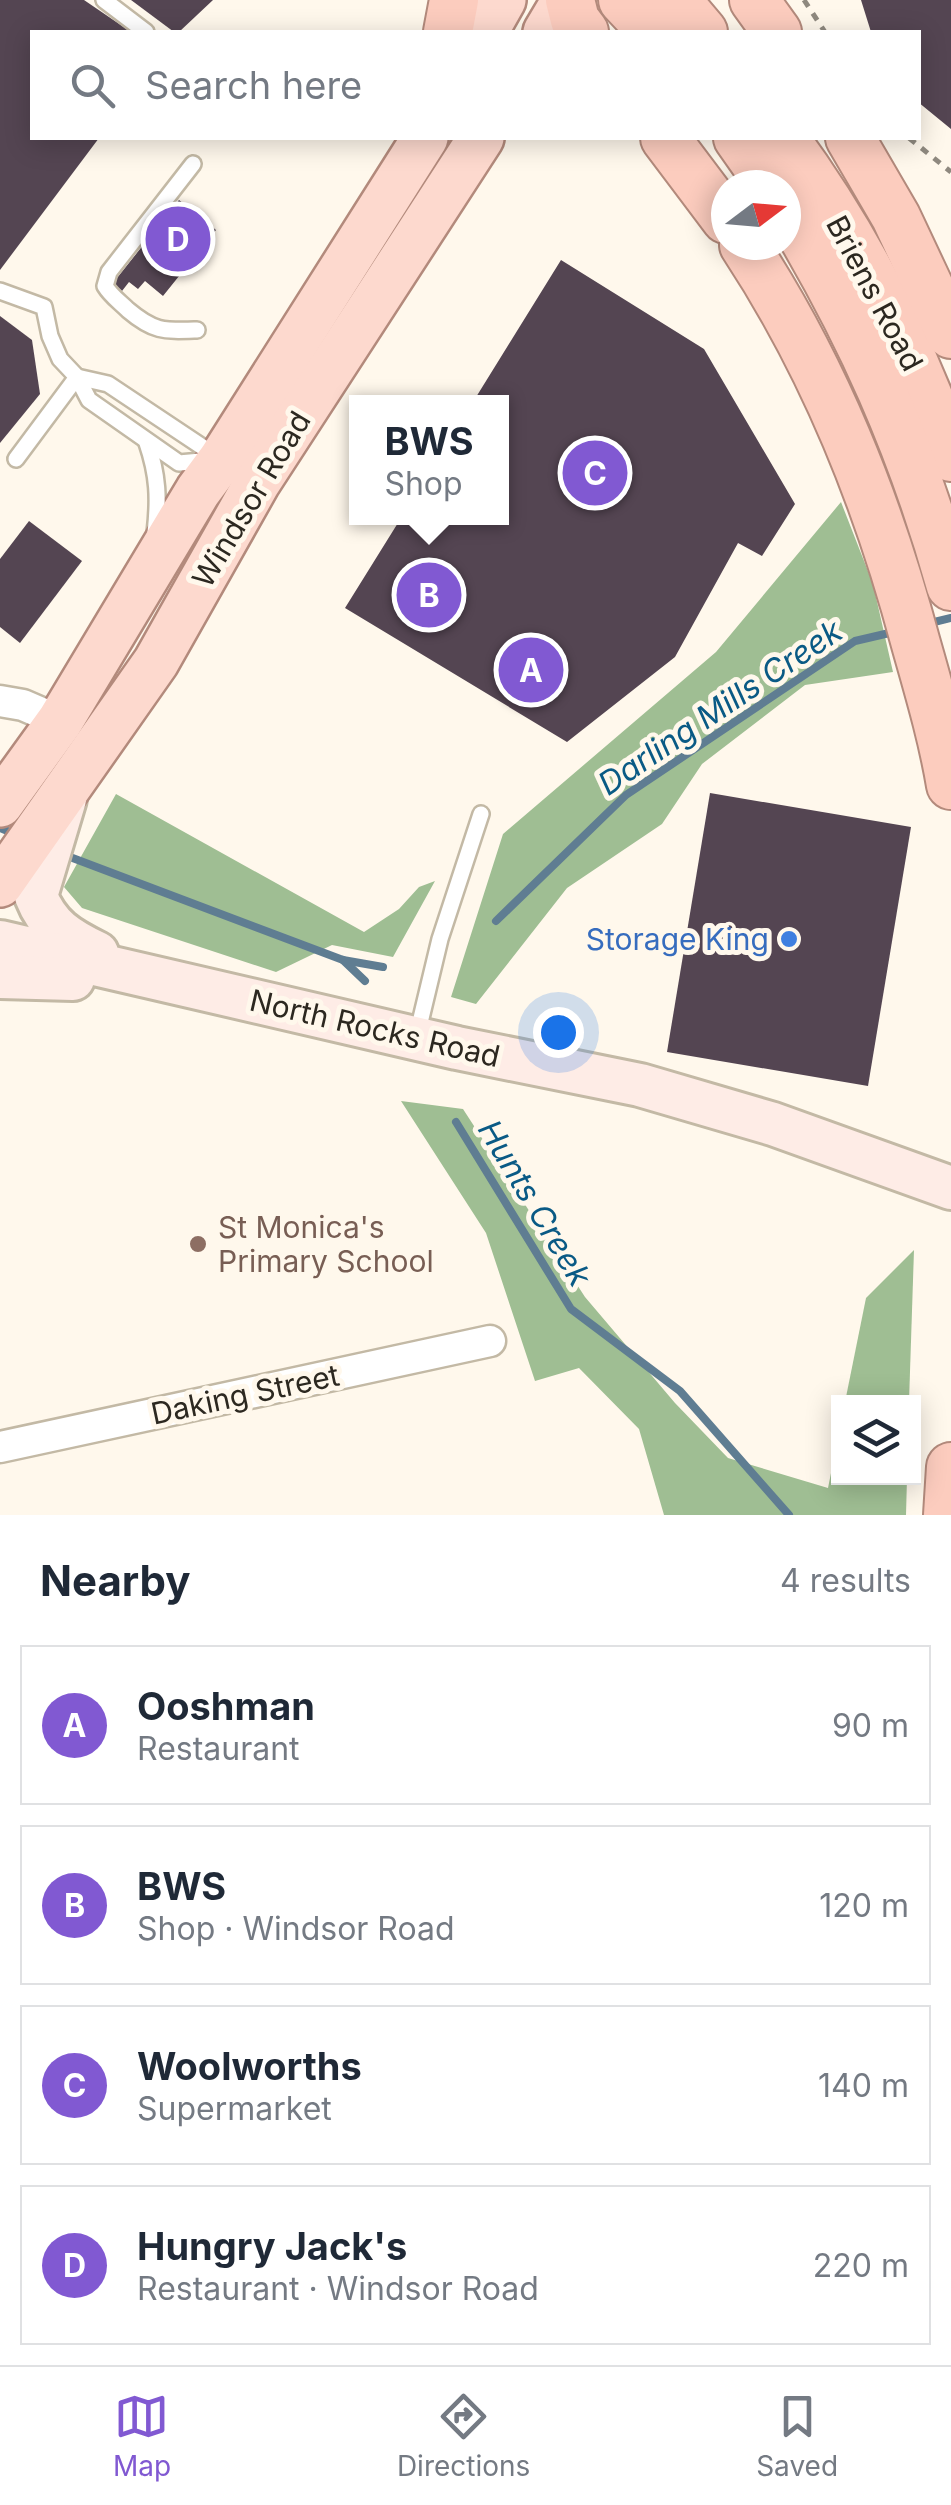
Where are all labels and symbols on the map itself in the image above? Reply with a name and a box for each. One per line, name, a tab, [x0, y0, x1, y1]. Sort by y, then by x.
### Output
north arrow	[711, 170, 801, 260]
pin: D	[146, 202, 210, 276]
street label: Briens Road	[819, 209, 931, 377]
street label: Windsor Road	[184, 405, 318, 593]
pin: C	[562, 436, 628, 510]
pin: B	[396, 558, 462, 632]
water label: Darling Mills Creek	[591, 610, 851, 803]
pin: A	[498, 632, 564, 708]
place label: Storage King	[586, 921, 769, 957]
marker: Storage King	[778, 928, 800, 950]
street label: North Rocks Road	[246, 982, 504, 1074]
your location	[533, 1007, 584, 1058]
water label: Hunts Creek	[470, 1113, 601, 1294]
place label: St Monica's Primary School	[218, 1209, 434, 1279]
marker: St Monica's Primary School	[187, 1233, 209, 1255]
street label: Daking Street	[148, 1356, 343, 1432]

